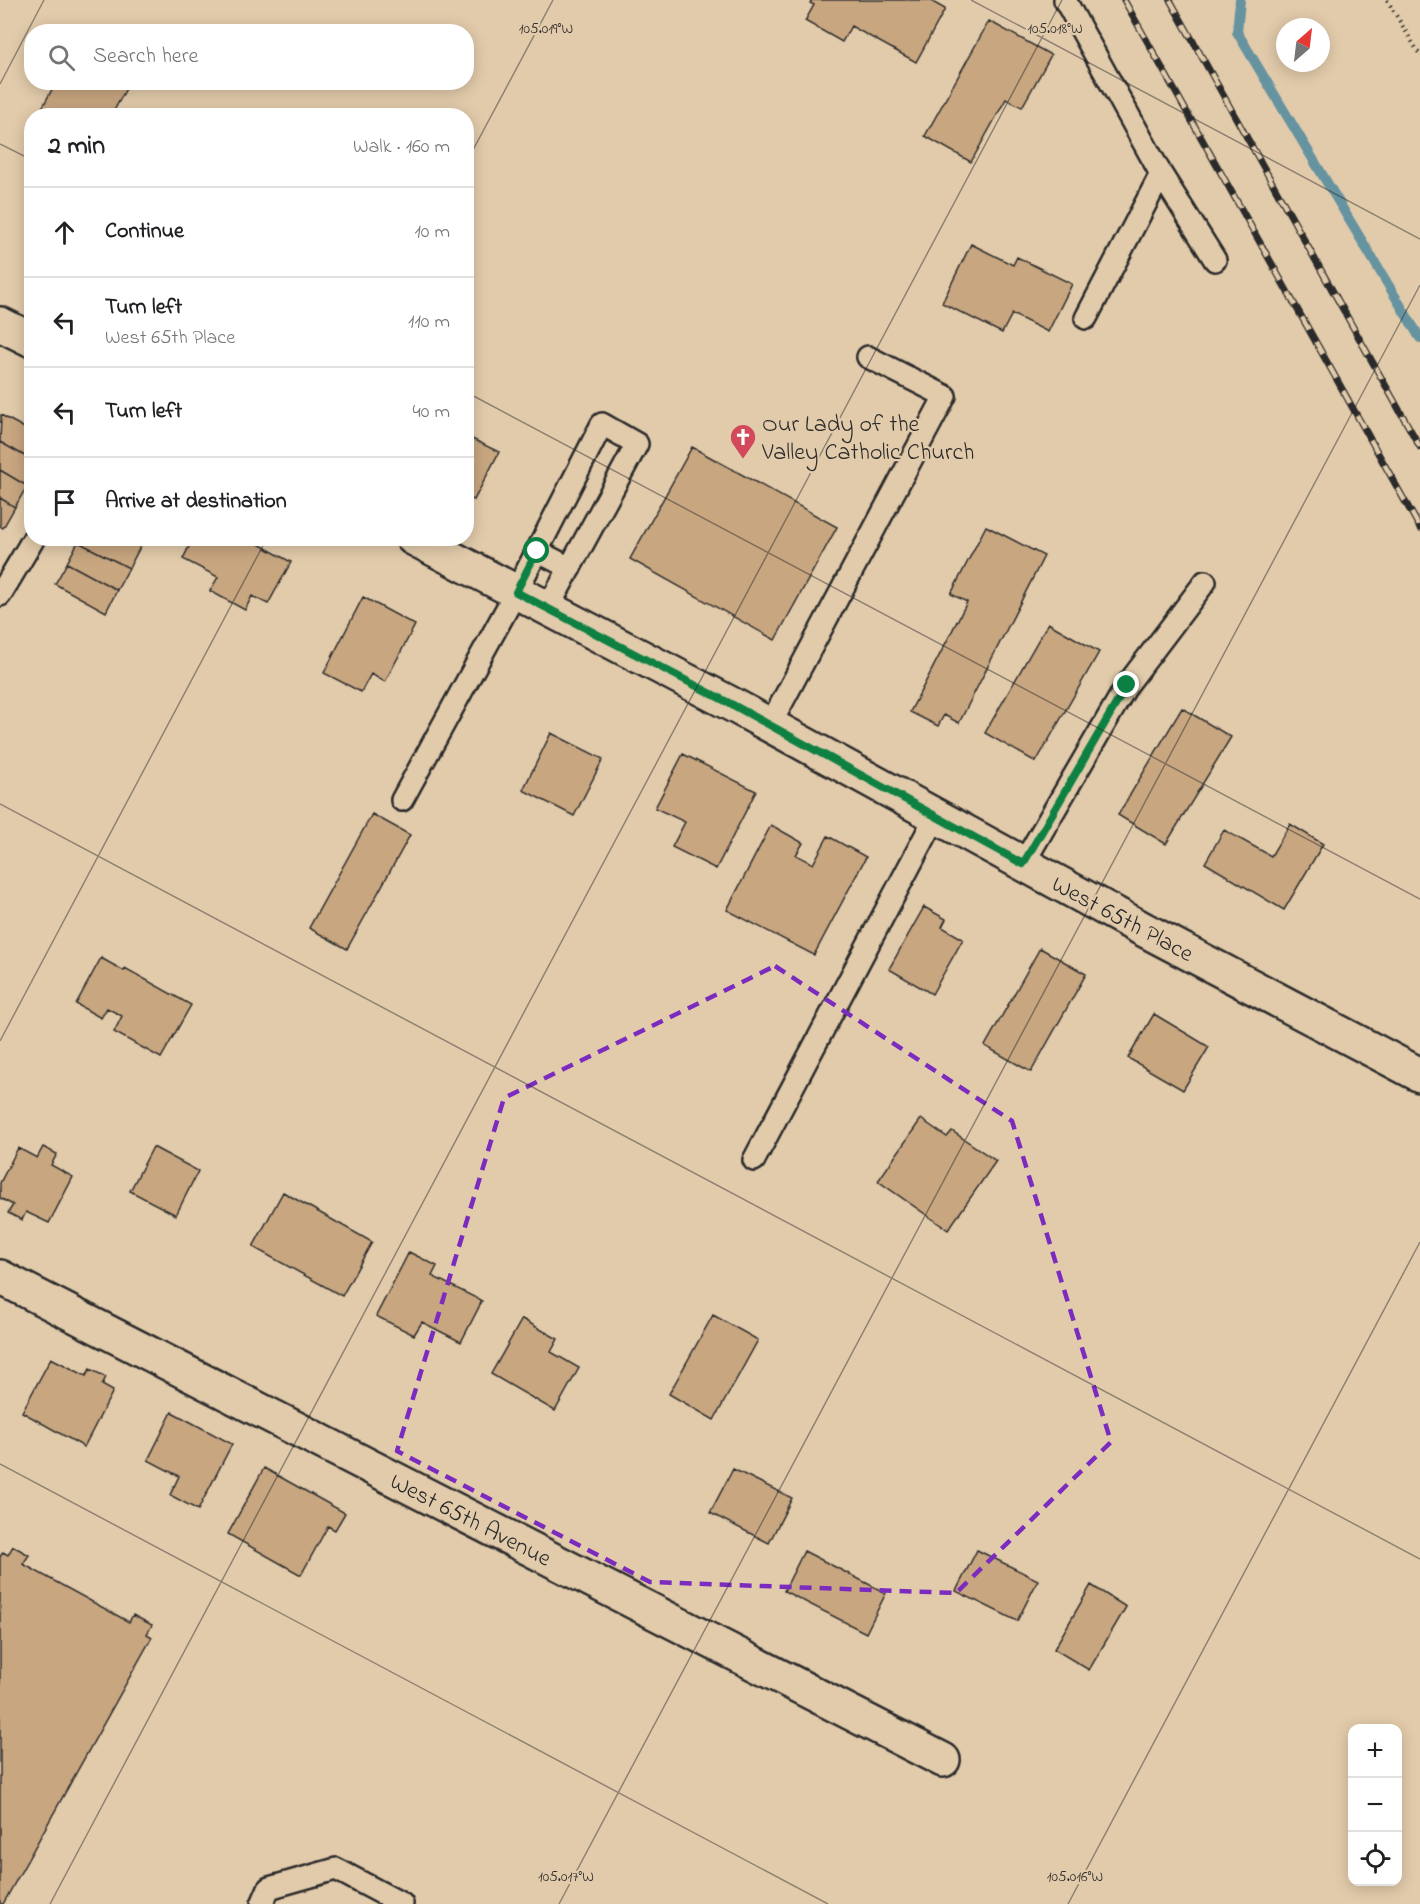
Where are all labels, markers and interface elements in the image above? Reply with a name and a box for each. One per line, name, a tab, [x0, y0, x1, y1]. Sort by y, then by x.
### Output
text: 105.019°W	[519, 18, 573, 40]
text: 105.018°W	[1027, 18, 1083, 40]
north arrow	[1276, 18, 1330, 72]
search box	[24, 24, 474, 90]
icon: search	[45, 41, 78, 74]
text: Search here	[93, 41, 198, 73]
text: 2 min	[48, 128, 105, 166]
text: Walk · 160 m	[353, 133, 450, 162]
icon: ahead	[48, 216, 81, 249]
text: Continue	[105, 216, 184, 248]
text: 10 m	[414, 218, 450, 247]
text: Turn left	[105, 292, 182, 324]
icon: left	[48, 306, 81, 339]
text: 110 m	[408, 308, 450, 337]
text: West 65th Place	[105, 324, 235, 353]
icon: left	[48, 396, 81, 429]
text: Turn left	[105, 396, 182, 428]
text: 40 m	[413, 398, 450, 427]
place label: Our Lady of the Valley Catholic Church	[761, 408, 975, 472]
church icon: Our Lady of the Valley Catholic Church	[728, 422, 758, 460]
icon: arrive	[48, 486, 81, 519]
text: Arrive at destination	[105, 486, 287, 518]
route start	[523, 537, 549, 563]
route end	[1113, 671, 1139, 697]
street label: West 65th Place	[1045, 868, 1199, 972]
street label: West 65th Avenue	[383, 1465, 557, 1577]
map controls	[1348, 1724, 1402, 1886]
button: +	[1348, 1724, 1402, 1778]
button: −	[1348, 1778, 1402, 1832]
button: locate	[1348, 1832, 1402, 1886]
text: 105.017°W	[538, 1866, 594, 1888]
text: 105.016°W	[1047, 1866, 1103, 1888]

